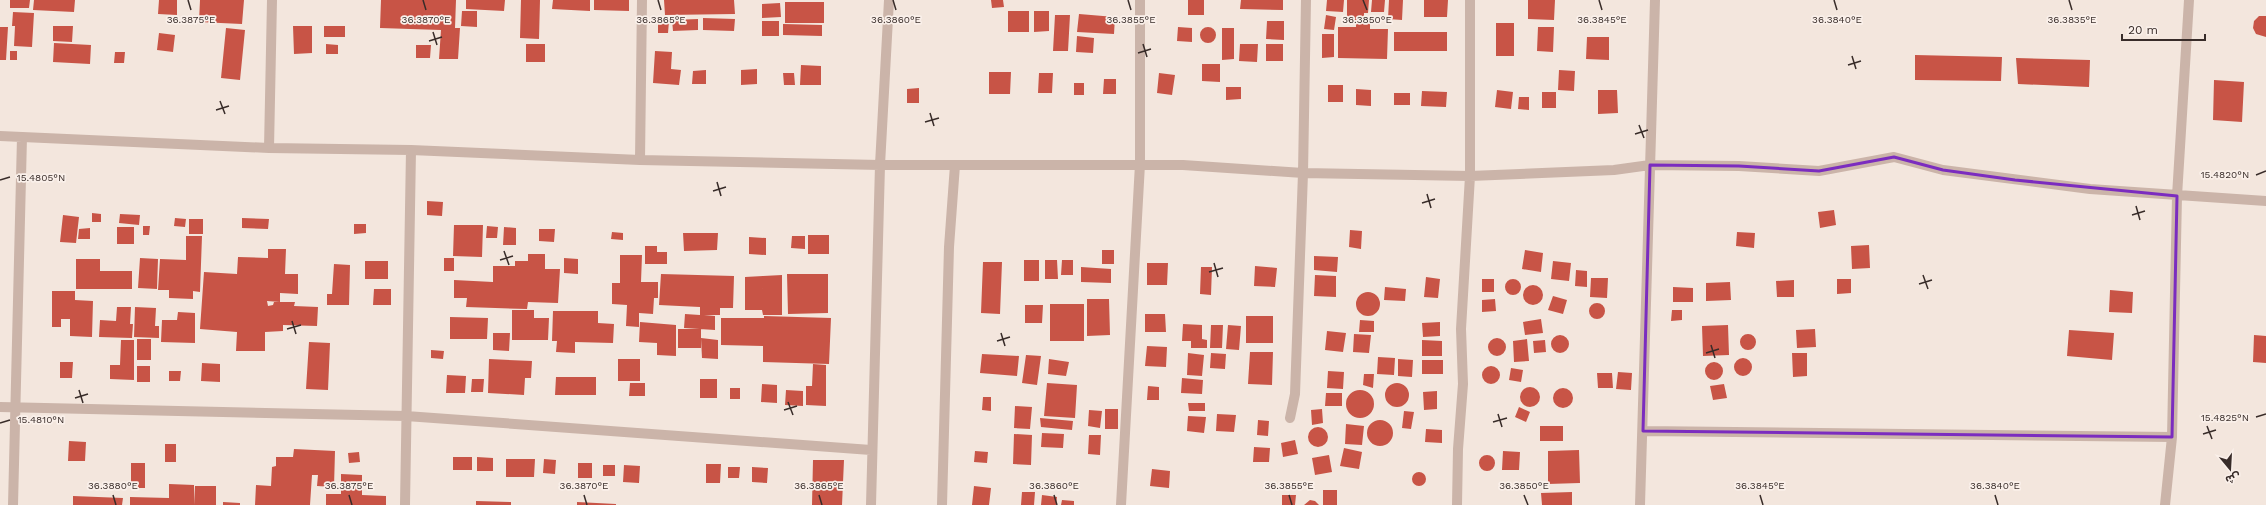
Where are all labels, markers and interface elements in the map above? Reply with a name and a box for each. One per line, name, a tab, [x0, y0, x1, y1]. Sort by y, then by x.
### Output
text: 36.3875°E	[167, 14, 215, 25]
text: 36.3870°E	[402, 14, 450, 25]
text: 36.3865°E	[636, 14, 686, 25]
text: 36.3860°E	[871, 14, 921, 25]
text: 36.3855°E	[1106, 14, 1156, 25]
text: 36.3850°E	[1342, 14, 1392, 25]
text: 36.3845°E	[1577, 14, 1627, 25]
text: 36.3840°E	[1812, 14, 1862, 25]
text: 36.3835°E	[2048, 14, 2097, 25]
scale bar	[2122, 16, 2205, 42]
text: 20 m	[2128, 23, 2158, 37]
text: 15.4820°N	[2201, 169, 2249, 180]
text: 15.4805°N	[17, 172, 65, 183]
text: 15.4825°N	[2201, 412, 2249, 423]
text: 15.4810°N	[18, 414, 64, 425]
north arrow	[2210, 449, 2250, 489]
text: ش	[2224, 470, 2242, 487]
text: 36.3880°E	[88, 480, 138, 491]
text: 36.3875°E	[325, 480, 373, 491]
text: 36.3870°E	[560, 480, 608, 491]
text: 36.3865°E	[794, 480, 844, 491]
text: 36.3860°E	[1029, 480, 1079, 491]
text: 36.3855°E	[1264, 480, 1314, 491]
text: 36.3850°E	[1499, 480, 1549, 491]
text: 36.3845°E	[1735, 480, 1785, 491]
text: 36.3840°E	[1970, 480, 2020, 491]

